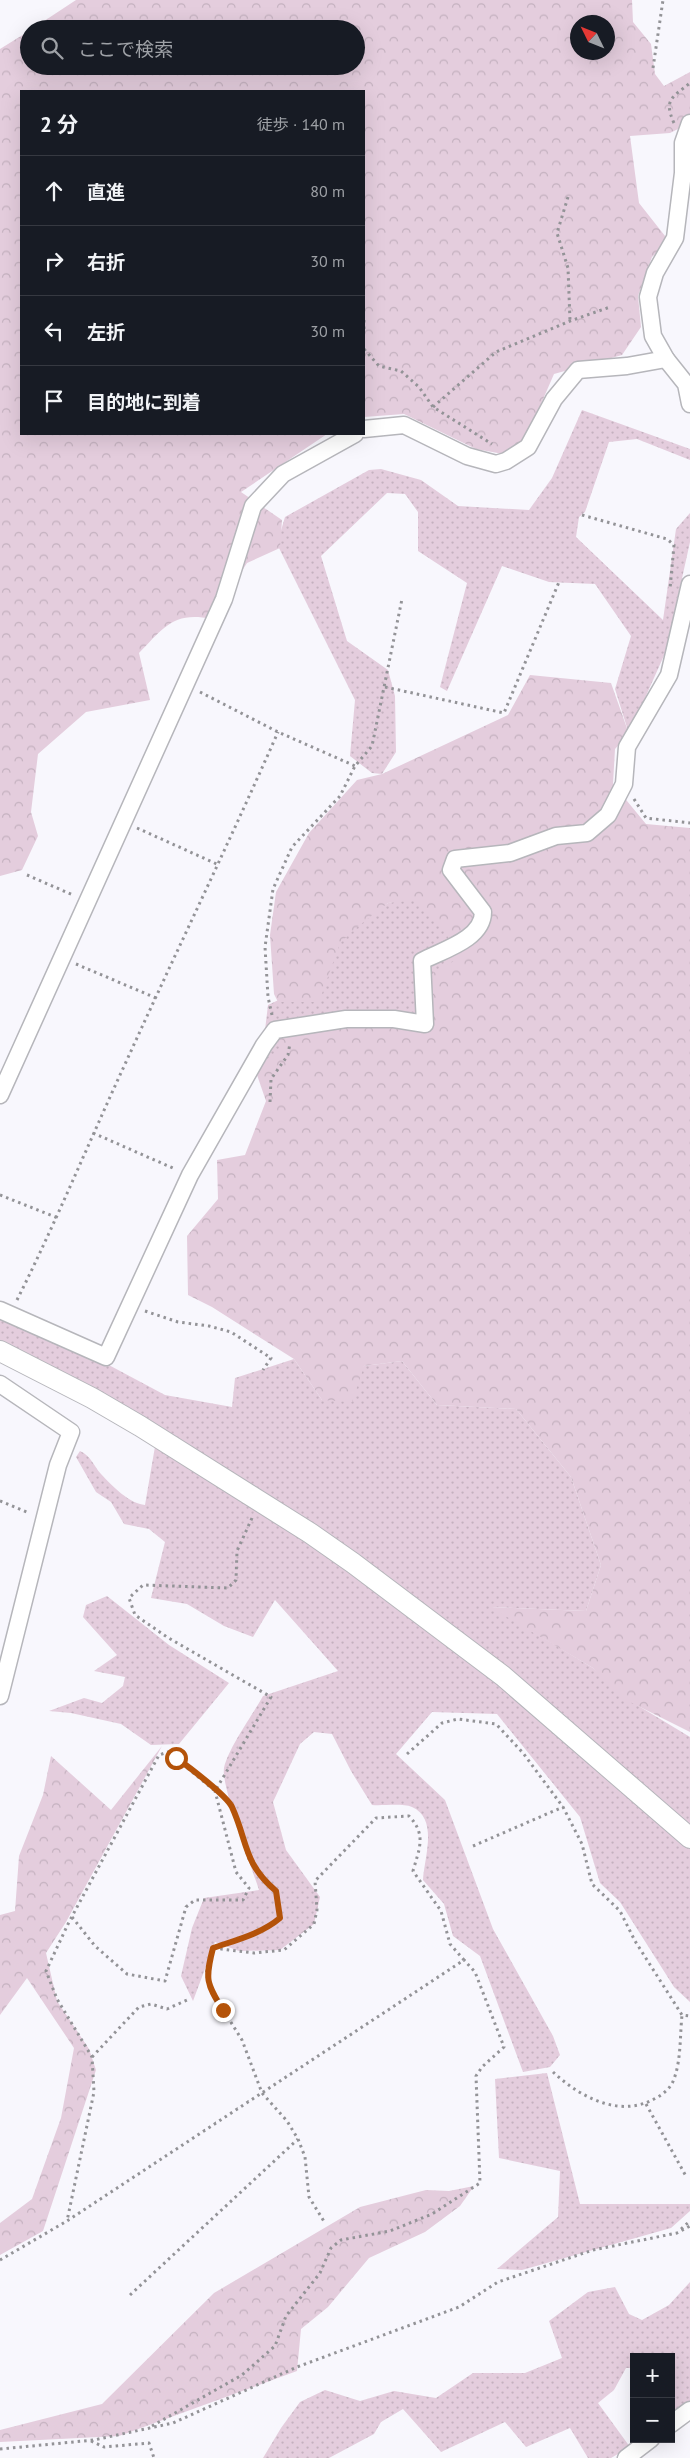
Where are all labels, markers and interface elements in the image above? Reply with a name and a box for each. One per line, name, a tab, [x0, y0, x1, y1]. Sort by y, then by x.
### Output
north arrow	[570, 15, 615, 60]
search box	[20, 20, 365, 75]
icon: search	[38, 34, 66, 62]
text: ここで検索	[78, 37, 173, 61]
text: 2 分	[40, 111, 78, 138]
text: 徒歩 · 140 m	[257, 114, 345, 134]
icon: ahead	[40, 177, 68, 205]
text: 直進	[87, 180, 125, 204]
text: 80 m	[310, 181, 345, 201]
icon: right	[40, 247, 68, 275]
text: 右折	[87, 250, 125, 274]
text: 30 m	[310, 251, 345, 271]
icon: left	[40, 317, 68, 345]
text: 左折	[87, 320, 125, 344]
text: 30 m	[310, 321, 345, 341]
icon: arrive	[40, 387, 68, 415]
text: 目的地に到着	[87, 390, 201, 414]
route start	[165, 1747, 188, 1770]
route end	[212, 1999, 235, 2022]
map controls	[630, 2353, 675, 2443]
button: +	[630, 2353, 675, 2398]
button: −	[630, 2398, 675, 2443]

